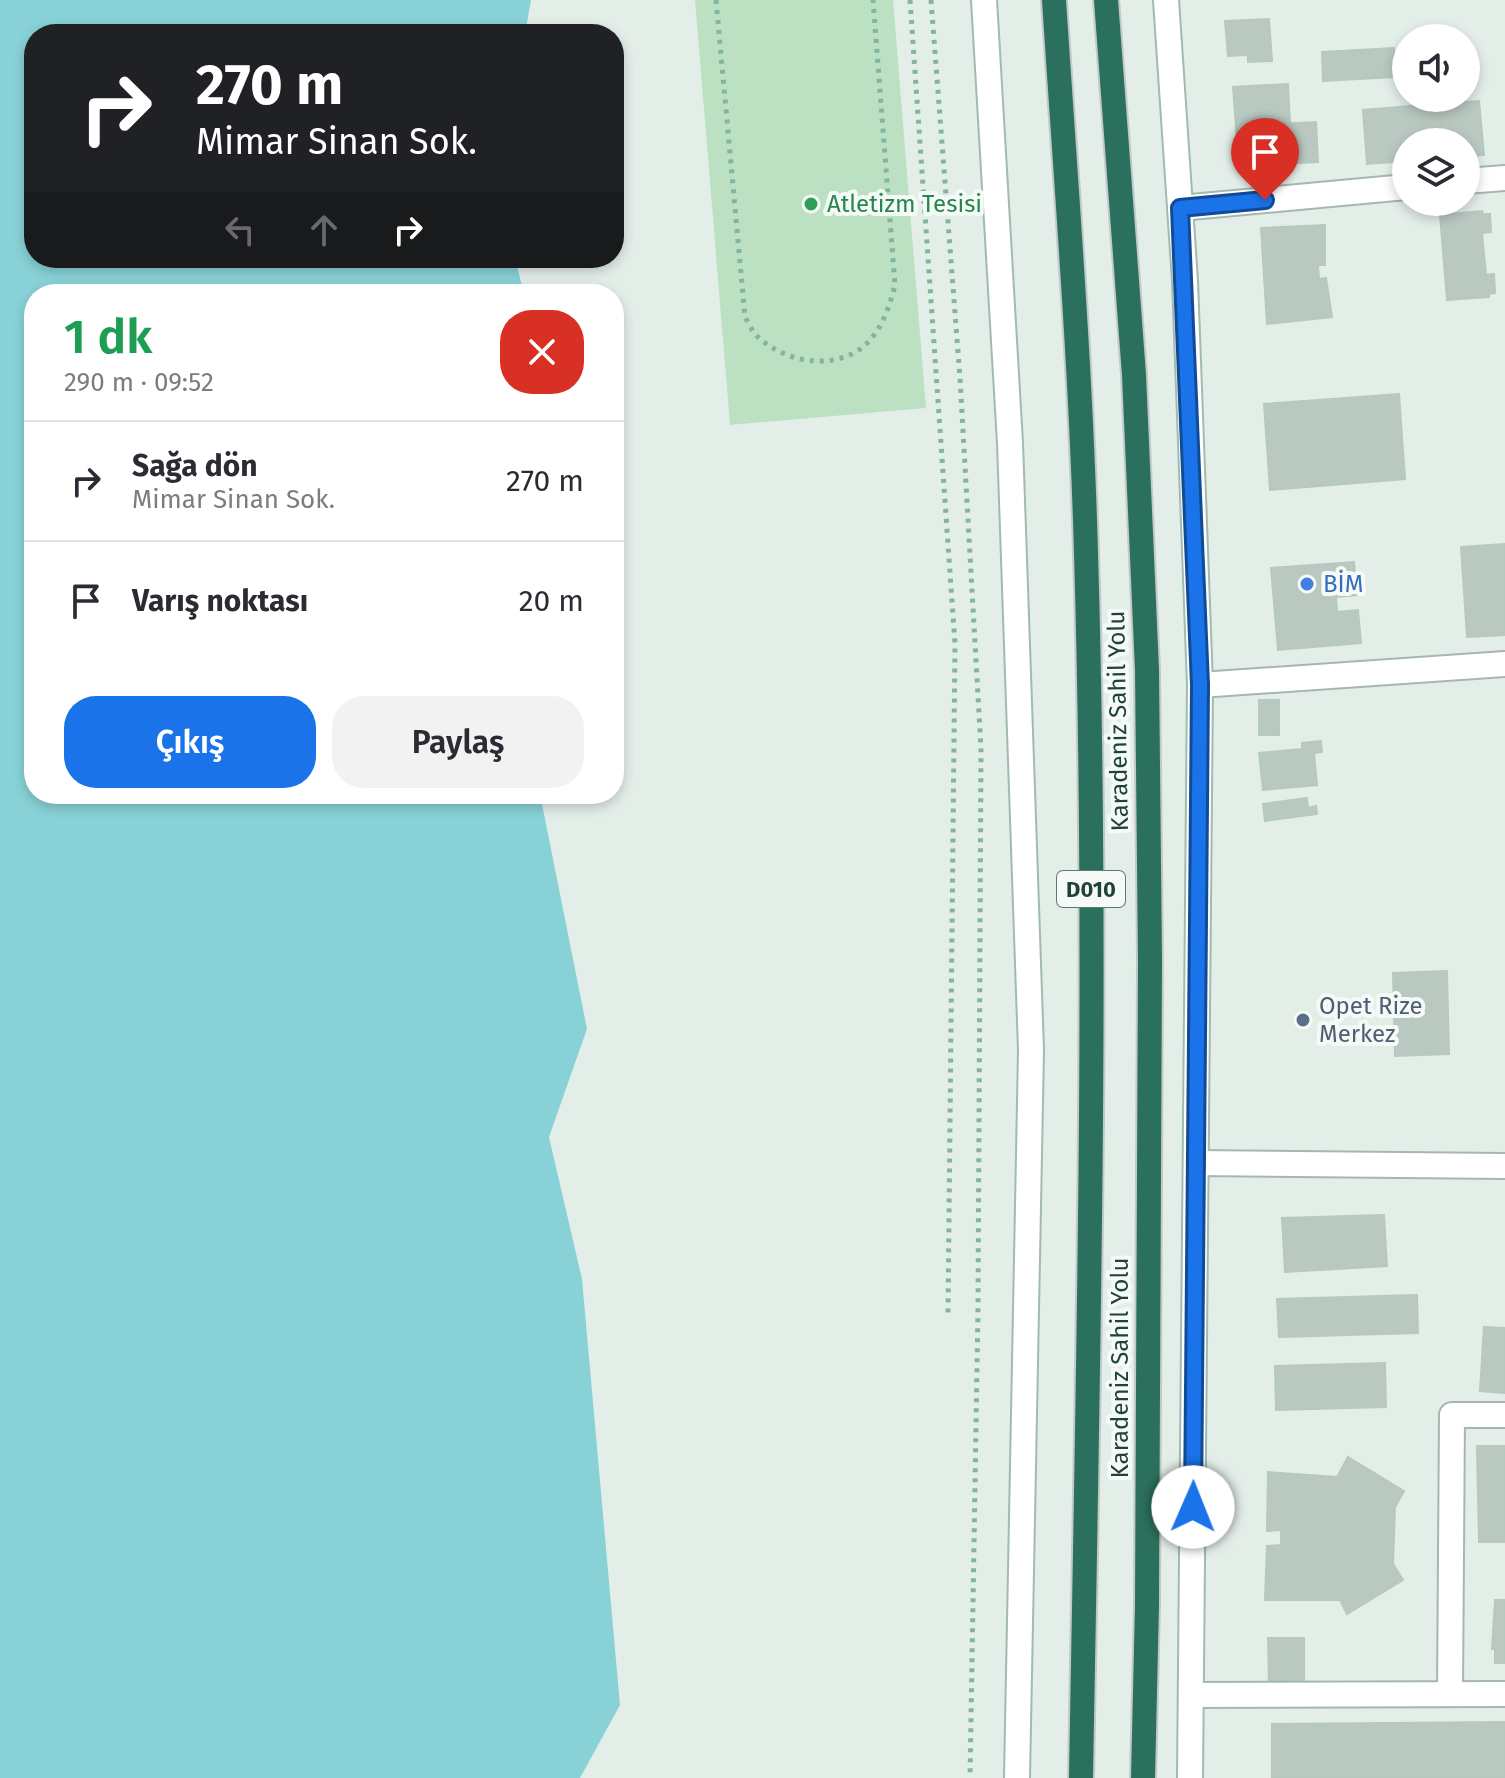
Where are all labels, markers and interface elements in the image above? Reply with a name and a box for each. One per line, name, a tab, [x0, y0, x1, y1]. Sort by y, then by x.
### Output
map controls	[1392, 24, 1480, 216]
button: sound	[1392, 24, 1480, 112]
text: 270 m	[196, 52, 343, 119]
icon: right	[64, 56, 168, 160]
pin	[1231, 118, 1299, 200]
text: Mimar Sinan Sok.	[196, 120, 477, 164]
button: layers	[1392, 128, 1480, 216]
icon: arrive	[1243, 130, 1287, 174]
place label: Atletizm Tesisi	[827, 190, 982, 218]
marker: Atletizm Tesisi	[802, 195, 820, 213]
icon: left	[218, 208, 262, 252]
icon: ahead	[302, 208, 346, 252]
icon: right	[386, 208, 430, 252]
text: 1 dk	[64, 308, 152, 366]
button: close	[500, 310, 584, 394]
text: 290 m · 09:52	[64, 367, 214, 398]
text: Sağa dön	[132, 448, 258, 484]
icon: right	[64, 459, 108, 503]
text: 270 m	[506, 463, 584, 499]
text: Mimar Sinan Sok.	[132, 484, 335, 515]
place label: BİM	[1323, 570, 1363, 598]
marker: BİM	[1298, 575, 1316, 593]
icon: arrive	[64, 579, 108, 623]
text: Varış noktası	[132, 583, 308, 619]
text: 20 m	[519, 583, 584, 619]
street label: Karadeniz Sahil Yolu	[1102, 610, 1134, 832]
button: Çıkış	[64, 696, 316, 788]
button: Paylaş	[332, 696, 584, 788]
road number: D010	[1057, 871, 1125, 907]
place label: Opet Rize Merkez	[1319, 992, 1423, 1048]
marker: Opet Rize Merkez	[1294, 1011, 1312, 1029]
street label: Karadeniz Sahil Yolu	[1106, 1258, 1134, 1478]
position arrow	[1151, 1465, 1235, 1549]

